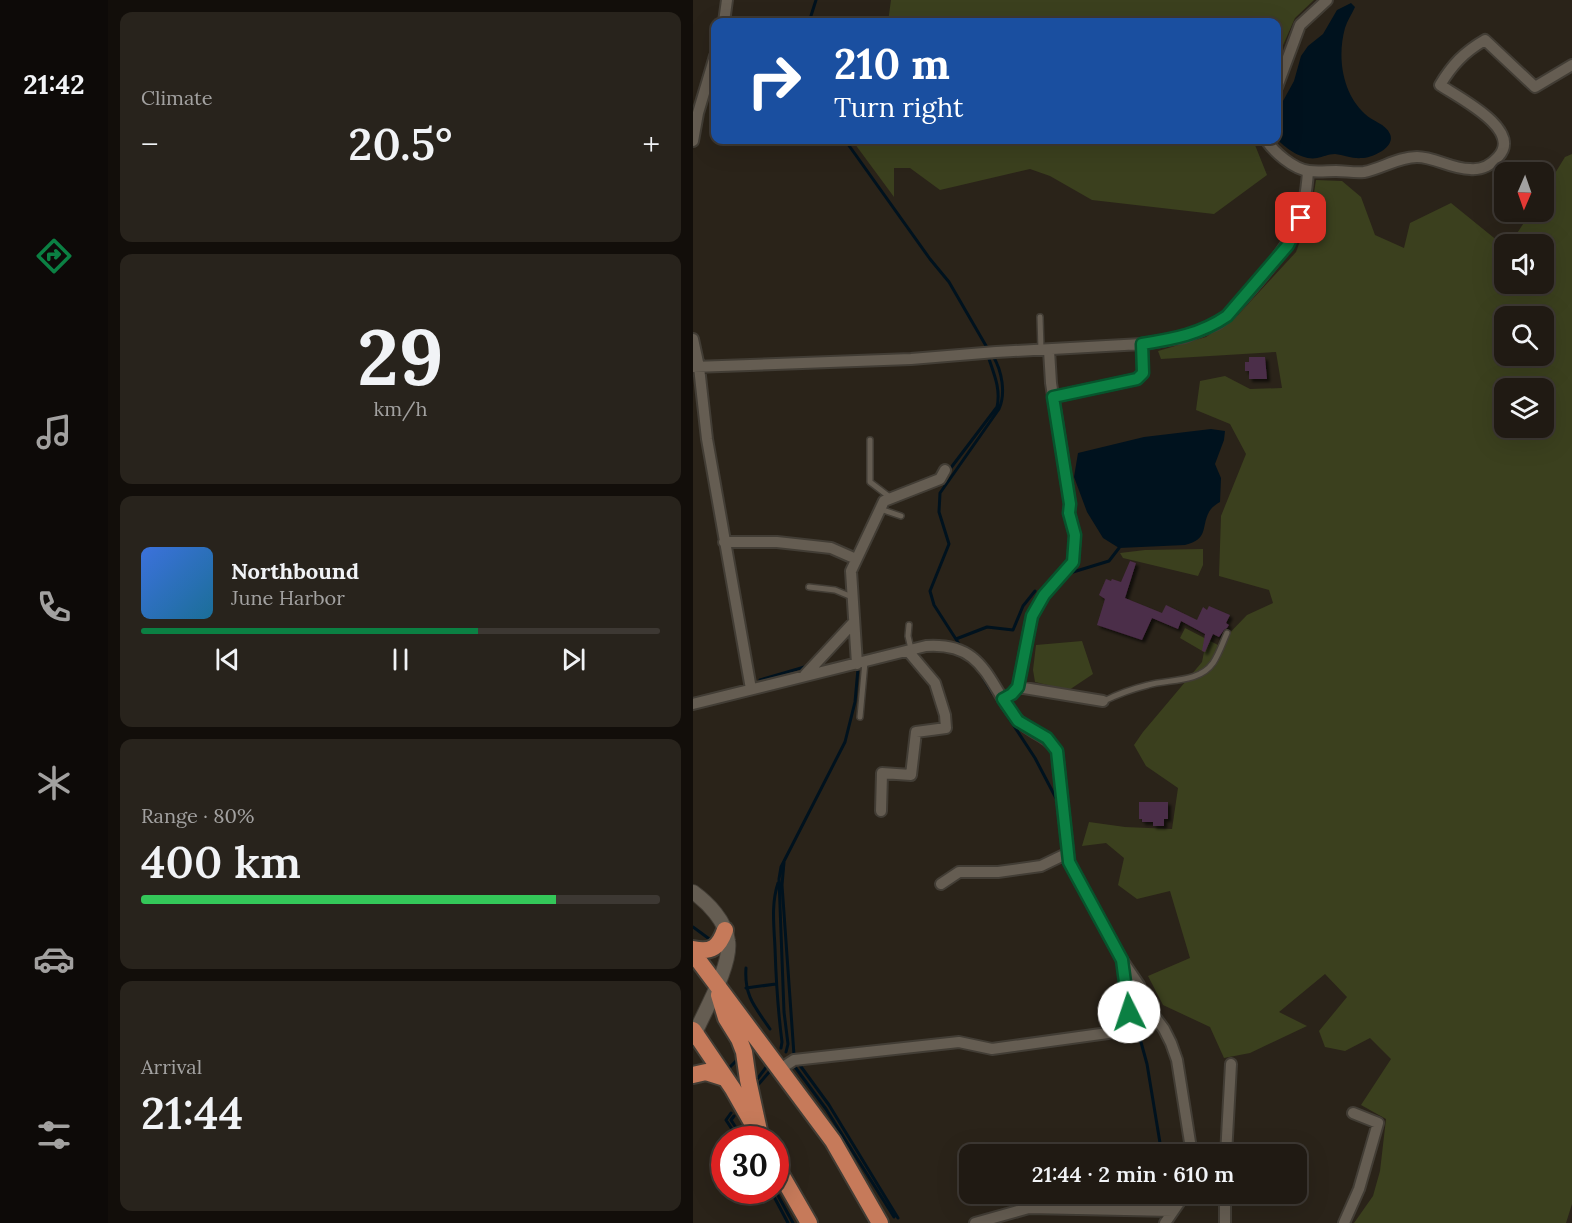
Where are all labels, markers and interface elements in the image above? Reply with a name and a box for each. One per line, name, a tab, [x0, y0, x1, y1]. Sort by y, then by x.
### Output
text: 210 m	[834, 37, 950, 91]
icon: right	[735, 42, 813, 120]
text: 21:42	[23, 67, 85, 101]
text: Climate	[141, 85, 213, 110]
text: Turn right	[834, 90, 963, 124]
text: 20.5°	[348, 115, 453, 172]
text: −	[141, 123, 159, 165]
text: +	[643, 123, 660, 165]
north arrow	[1494, 162, 1554, 222]
map controls	[1494, 162, 1554, 438]
pin	[1275, 192, 1326, 243]
icon: arrive	[1284, 201, 1317, 234]
button: sound	[1494, 234, 1554, 294]
icon: directions	[33, 235, 75, 277]
button: search	[1494, 306, 1554, 366]
text: 29	[357, 307, 444, 406]
button: layers	[1494, 378, 1554, 438]
text: km/h	[373, 396, 428, 421]
icon: music	[33, 411, 75, 453]
text: Northbound	[231, 557, 359, 585]
text: June Harbor	[231, 585, 345, 610]
icon: phone	[33, 586, 75, 628]
icon: previous	[211, 643, 244, 676]
icon: pause	[384, 643, 417, 676]
icon: next	[557, 643, 590, 676]
icon: climate	[33, 762, 75, 804]
text: Range · 80%	[141, 803, 254, 828]
text: 400 km	[141, 833, 301, 890]
icon: car	[33, 938, 75, 980]
position arrow	[1097, 980, 1161, 1044]
text: Arrival	[141, 1054, 202, 1079]
text: 21:44	[141, 1084, 243, 1141]
icon: filters	[33, 1114, 75, 1156]
speed limit sign: 30	[711, 1126, 789, 1204]
text: 21:44 · 2 min · 610 m	[1032, 1160, 1234, 1188]

